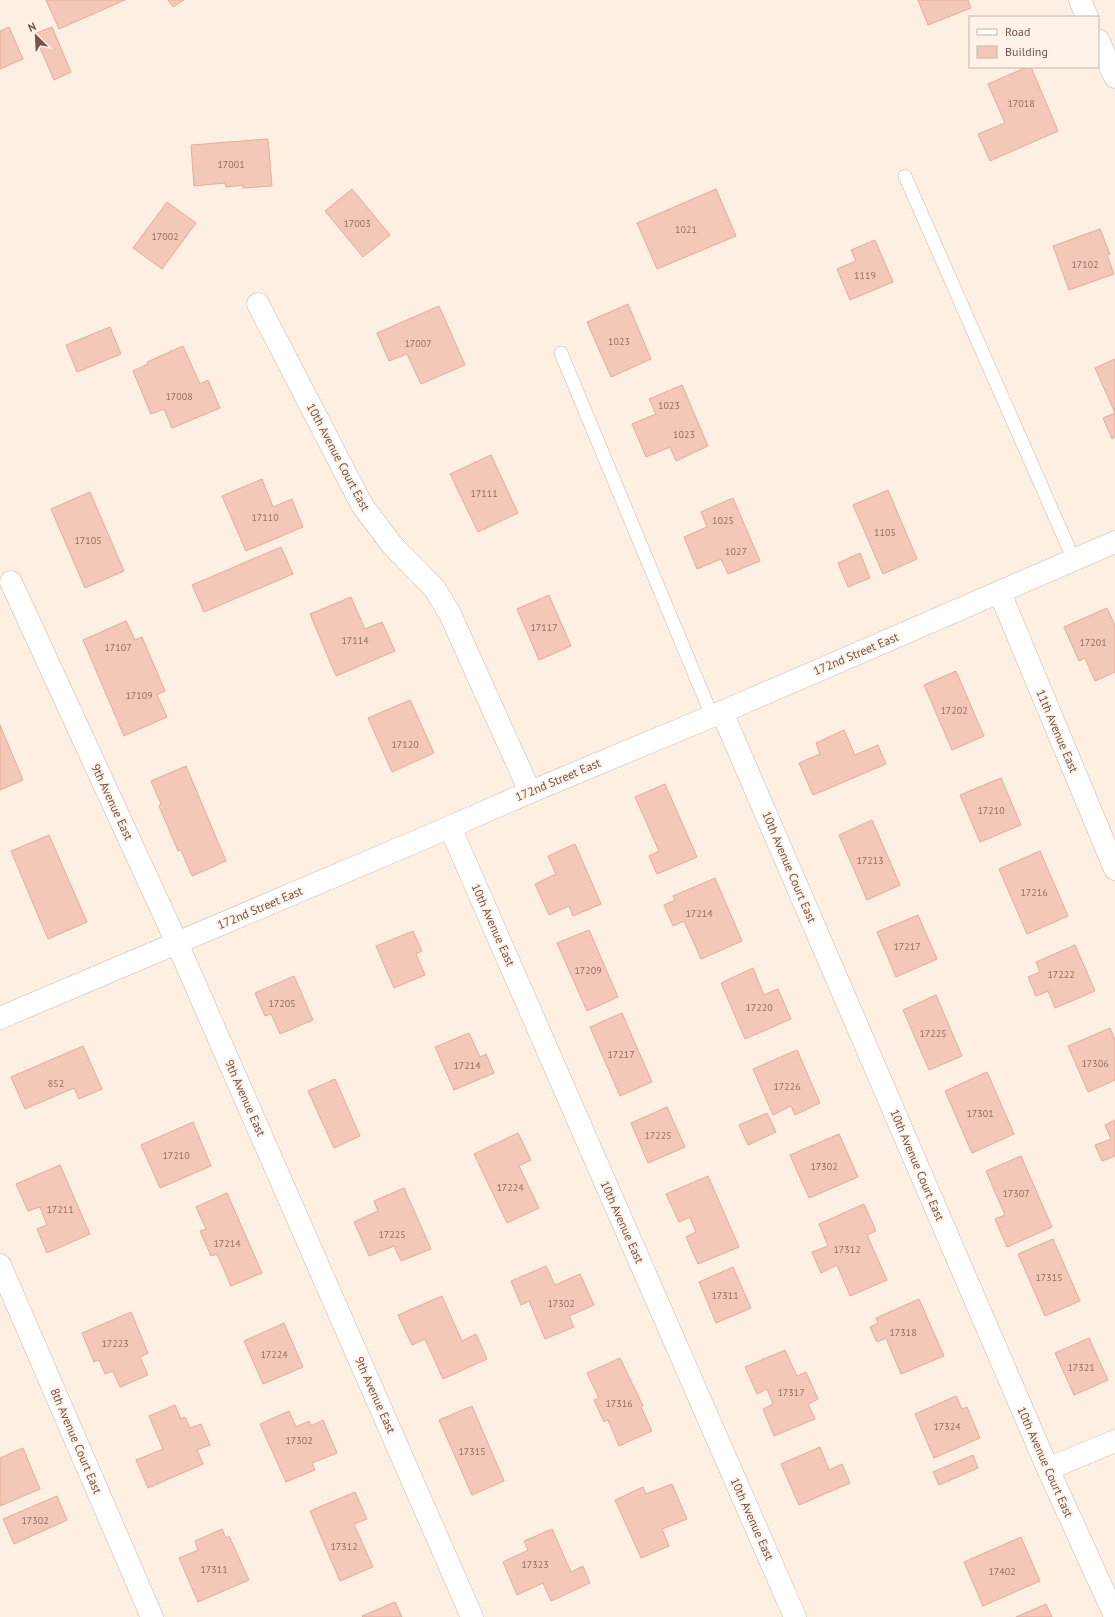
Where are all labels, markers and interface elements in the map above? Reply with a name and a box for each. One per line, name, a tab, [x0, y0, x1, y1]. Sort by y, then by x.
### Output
north arrow	[16, 16, 56, 56]
legend	[969, 16, 1099, 68]
text: N	[26, 19, 38, 35]
text: Road	[1005, 24, 1030, 39]
text: Building	[1005, 44, 1048, 59]
house number: 17018	[1007, 97, 1035, 110]
house number: 17001	[217, 158, 245, 171]
house number: 17003	[343, 217, 371, 230]
house number: 1021	[675, 223, 697, 236]
house number: 17002	[151, 230, 179, 243]
house number: 17102	[1071, 258, 1099, 271]
house number: 1119	[854, 269, 876, 282]
house number: 1023	[608, 335, 630, 348]
house number: 17007	[404, 337, 432, 350]
house number: 17008	[165, 390, 193, 403]
house number: 1023	[658, 399, 680, 412]
street label: 10th Avenue Court East	[304, 400, 373, 513]
house number: 1023	[673, 428, 695, 441]
house number: 17111	[470, 487, 498, 500]
house number: 17110	[251, 511, 279, 524]
house number: 1025	[712, 514, 734, 527]
house number: 1105	[874, 526, 896, 539]
house number: 17105	[74, 534, 102, 547]
house number: 1027	[725, 545, 747, 558]
house number: 17117	[530, 621, 558, 634]
street label: 172nd Street East	[811, 629, 901, 678]
house number: 17114	[341, 634, 369, 647]
house number: 17201	[1079, 636, 1107, 649]
house number: 17107	[104, 641, 132, 654]
street label: 11th Avenue East	[1033, 687, 1082, 775]
house number: 17109	[125, 689, 153, 702]
house number: 17202	[940, 704, 968, 717]
house number: 17120	[391, 738, 419, 751]
street label: 172nd Street East	[513, 755, 603, 804]
street label: 9th Avenue East	[88, 761, 137, 842]
house number: 17210	[977, 804, 1005, 817]
street label: 10th Avenue Court East	[759, 809, 820, 925]
house number: 17213	[856, 854, 884, 867]
street label: 10th Avenue East	[469, 881, 518, 968]
street label: 172nd Street East	[215, 883, 305, 932]
house number: 17216	[1020, 886, 1048, 899]
house number: 17214	[685, 907, 713, 920]
house number: 17217	[893, 940, 921, 953]
house number: 17209	[574, 964, 602, 977]
house number: 17222	[1047, 968, 1075, 981]
house number: 17205	[268, 997, 296, 1010]
house number: 17220	[745, 1001, 773, 1014]
house number: 17225	[919, 1027, 947, 1040]
house number: 17217	[607, 1048, 635, 1061]
street label: 9th Avenue East	[222, 1057, 269, 1138]
house number: 17306	[1081, 1057, 1109, 1070]
house number: 17214	[453, 1059, 481, 1072]
house number: 852	[48, 1077, 64, 1090]
house number: 17226	[773, 1080, 801, 1093]
street label: 10th Avenue Court East	[887, 1107, 948, 1223]
house number: 17301	[966, 1107, 994, 1120]
house number: 17225	[644, 1129, 672, 1142]
house number: 17210	[162, 1149, 190, 1162]
house number: 17302	[810, 1160, 838, 1173]
street label: 10th Avenue East	[598, 1178, 647, 1265]
house number: 17224	[496, 1181, 524, 1194]
house number: 17307	[1002, 1187, 1030, 1200]
house number: 17211	[46, 1203, 74, 1216]
house number: 17225	[378, 1228, 406, 1241]
house number: 17214	[213, 1237, 241, 1250]
house number: 17312	[833, 1243, 861, 1256]
house number: 17315	[1035, 1271, 1063, 1284]
house number: 17311	[711, 1289, 739, 1302]
house number: 17302	[547, 1297, 575, 1310]
house number: 17318	[889, 1326, 917, 1339]
house number: 17223	[101, 1337, 129, 1350]
house number: 17224	[260, 1348, 288, 1361]
street label: 9th Avenue East	[352, 1354, 399, 1435]
house number: 17321	[1067, 1361, 1095, 1374]
street label: 8th Avenue Court East	[47, 1386, 105, 1496]
house number: 17317	[777, 1386, 805, 1399]
house number: 17316	[605, 1397, 633, 1410]
street label: 10th Avenue Court East	[1014, 1404, 1077, 1520]
house number: 17324	[933, 1420, 961, 1433]
house number: 17302	[285, 1434, 313, 1447]
house number: 17315	[458, 1445, 486, 1458]
street label: 10th Avenue East	[728, 1475, 777, 1562]
house number: 17302	[21, 1514, 49, 1527]
house number: 17312	[330, 1540, 358, 1553]
house number: 17323	[521, 1558, 549, 1571]
house number: 17311	[200, 1563, 228, 1576]
house number: 17402	[988, 1565, 1016, 1578]

